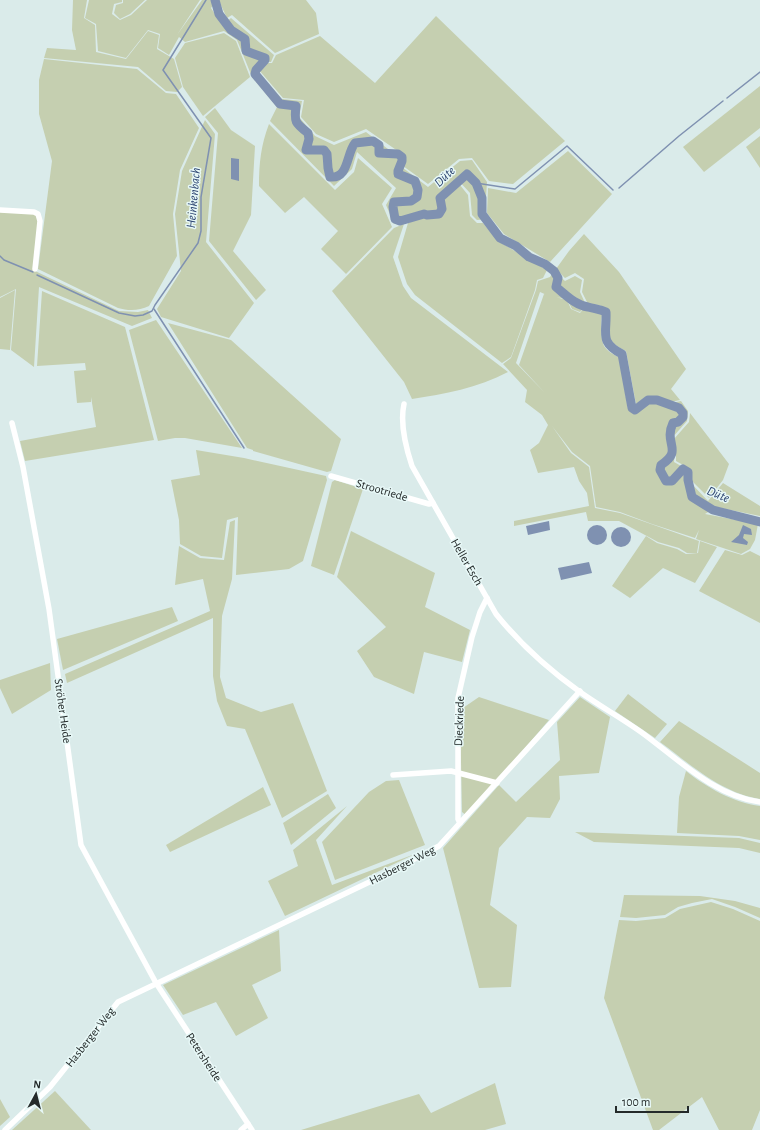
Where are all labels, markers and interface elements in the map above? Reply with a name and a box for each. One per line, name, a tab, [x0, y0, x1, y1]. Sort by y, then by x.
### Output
water label: Düte	[432, 164, 458, 190]
water label: Heinkenbach	[185, 167, 203, 229]
street label: Strootriede	[355, 477, 409, 503]
water label: Düte	[705, 484, 731, 506]
street label: Heller Esch	[449, 537, 485, 587]
street label: Ströher Heide	[53, 678, 73, 744]
street label: Dieckriede	[452, 696, 466, 746]
street label: Hasberger Weg	[367, 843, 437, 887]
street label: Hasberger Weg	[63, 1005, 117, 1069]
street label: Petersheide	[184, 1031, 224, 1083]
north arrow	[16, 1074, 56, 1114]
text: N	[33, 1079, 42, 1090]
scale bar	[616, 1088, 688, 1114]
text: 100 m	[622, 1096, 650, 1108]

